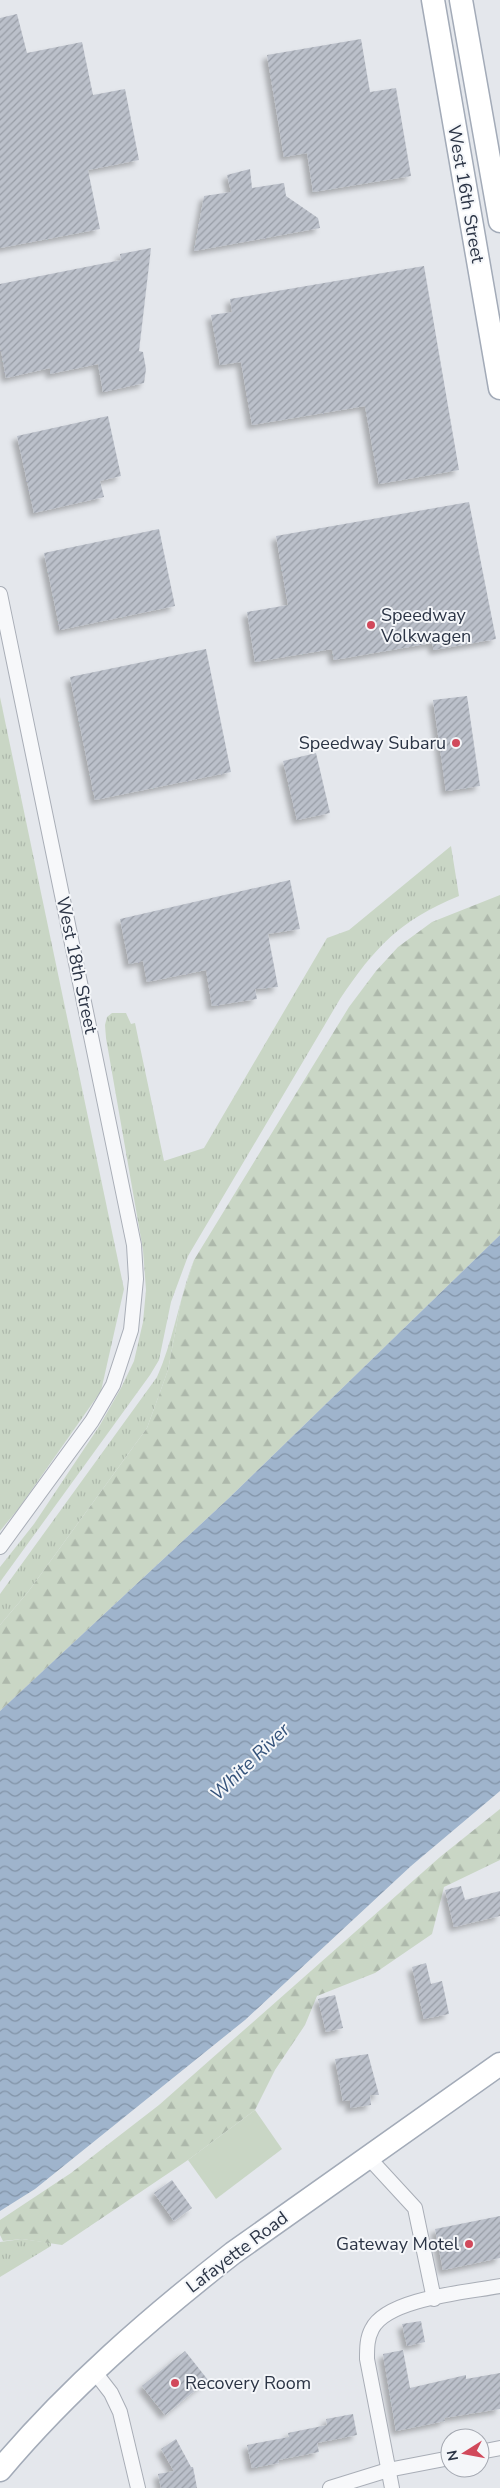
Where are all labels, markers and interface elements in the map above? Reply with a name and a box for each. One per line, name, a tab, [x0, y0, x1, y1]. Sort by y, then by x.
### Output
street label: West 16th Street	[442, 123, 490, 266]
place label: Speedway Volkwagen	[380, 603, 471, 648]
marker: Speedway Volkwagen	[365, 619, 377, 631]
place label: Speedway Subaru	[299, 731, 446, 755]
marker: Speedway Subaru	[450, 737, 462, 749]
street label: West 18th Street	[51, 894, 103, 1036]
water label: White River	[205, 1717, 296, 1807]
street label: Lafayette Road	[181, 2206, 293, 2298]
place label: Gateway Motel	[336, 2232, 460, 2256]
marker: Gateway Motel	[463, 2238, 475, 2250]
place label: Recovery Room	[185, 2371, 311, 2395]
marker: Recovery Room	[169, 2377, 181, 2389]
north arrow	[440, 2428, 490, 2478]
text: N	[442, 2448, 463, 2462]

